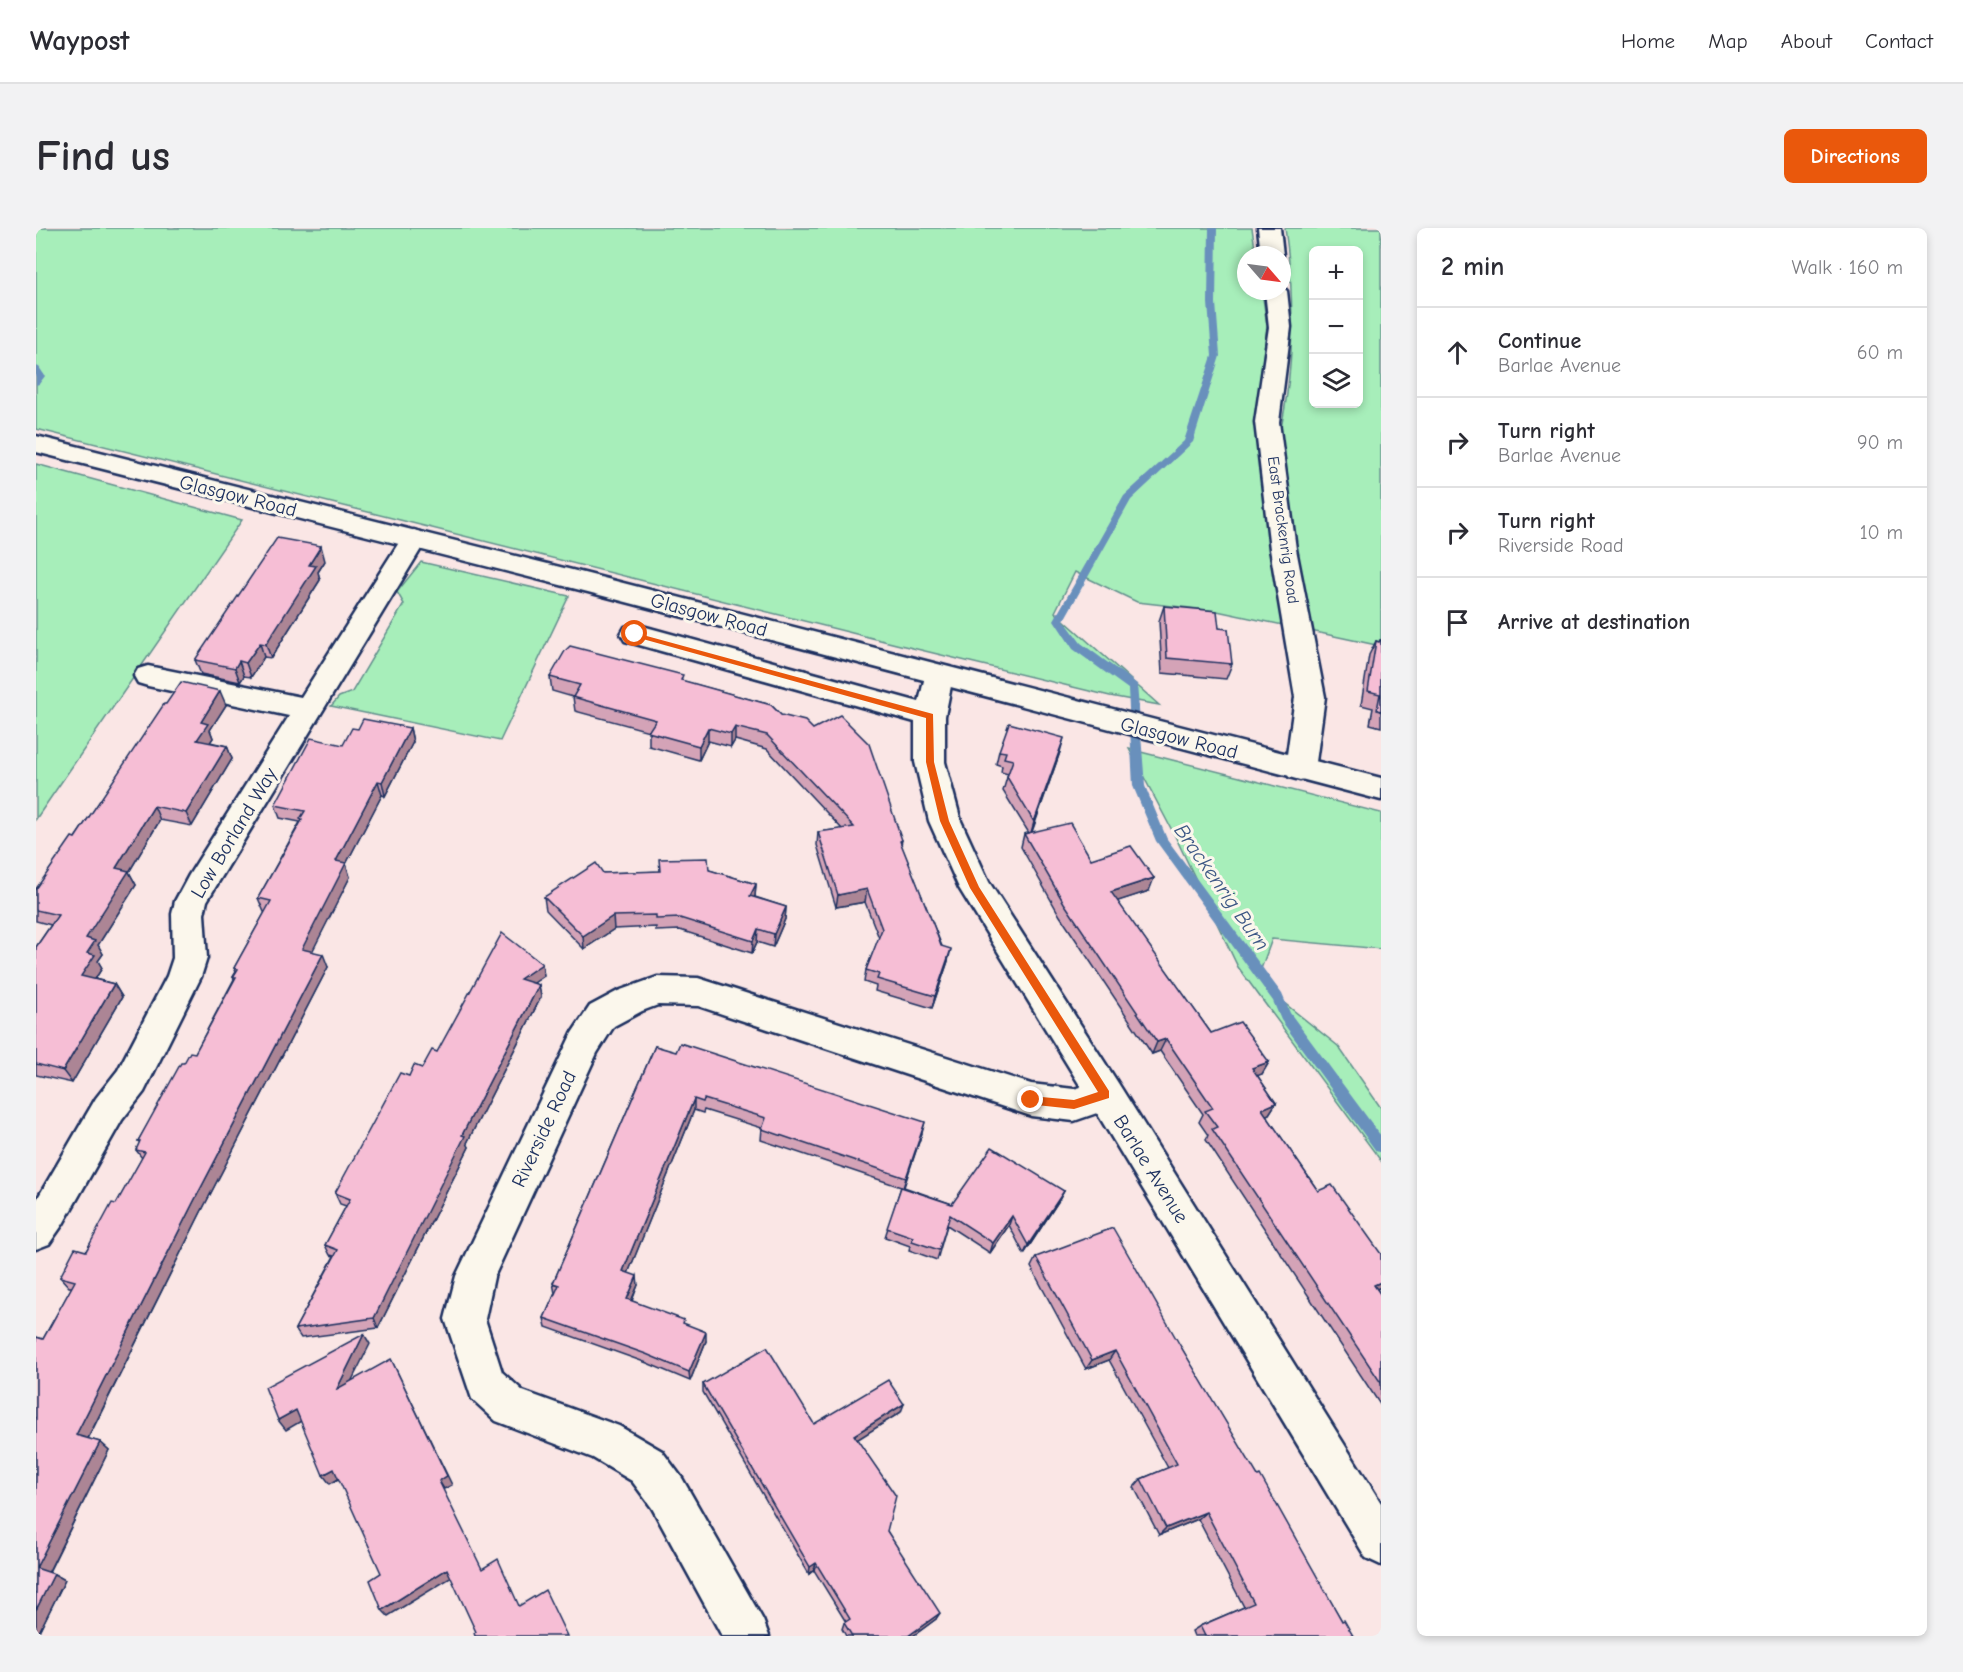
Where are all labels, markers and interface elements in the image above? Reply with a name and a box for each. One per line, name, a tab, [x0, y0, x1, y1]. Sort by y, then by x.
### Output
text: Waypost	[30, 25, 130, 57]
text: Home	[1621, 29, 1675, 53]
text: Map	[1708, 29, 1748, 53]
text: About	[1781, 29, 1832, 53]
text: Contact	[1865, 29, 1933, 53]
button: Directions	[1784, 129, 1927, 183]
text: Find us	[36, 132, 170, 181]
north arrow	[1237, 246, 1291, 300]
map controls	[1309, 246, 1363, 408]
button: +	[1309, 246, 1363, 300]
text: 2 min	[1441, 252, 1504, 282]
text: Walk · 160 m	[1792, 256, 1903, 279]
button: −	[1309, 300, 1363, 354]
text: Continue	[1498, 328, 1581, 354]
icon: ahead	[1441, 336, 1474, 369]
text: 60 m	[1857, 341, 1903, 364]
button: layers	[1309, 354, 1363, 408]
text: Barlae Avenue	[1498, 354, 1621, 377]
text: Turn right	[1498, 418, 1595, 444]
icon: right	[1441, 426, 1474, 459]
text: 90 m	[1857, 431, 1903, 454]
text: Barlae Avenue	[1498, 444, 1621, 467]
street label: East Brackenrig Road	[1264, 455, 1302, 605]
street label: Glasgow Road	[177, 470, 299, 522]
text: Turn right	[1498, 508, 1595, 534]
icon: right	[1441, 516, 1474, 549]
text: 10 m	[1860, 521, 1903, 544]
text: Riverside Road	[1498, 534, 1624, 557]
street label: Glasgow Road	[648, 588, 770, 642]
icon: arrive	[1441, 606, 1474, 639]
text: Arrive at destination	[1498, 609, 1690, 635]
route start	[621, 620, 647, 646]
street label: Glasgow Road	[1118, 712, 1240, 764]
street label: Low Borland Way	[186, 764, 282, 902]
water label: Brackenrig Burn	[1169, 819, 1275, 955]
street label: Riverside Road	[507, 1067, 581, 1191]
route end	[1017, 1086, 1043, 1112]
street label: Barlae Avenue	[1109, 1111, 1193, 1227]

